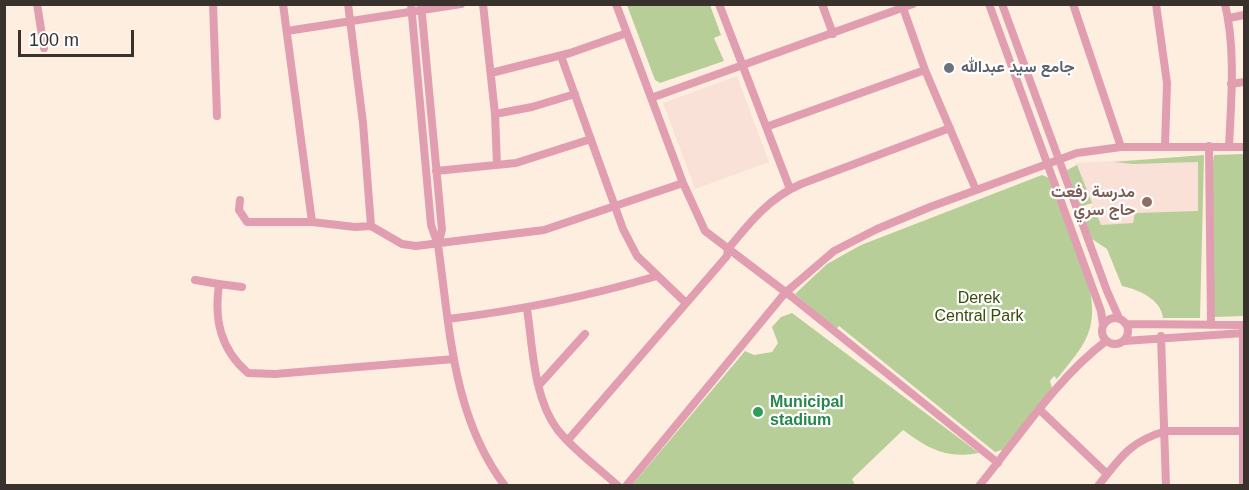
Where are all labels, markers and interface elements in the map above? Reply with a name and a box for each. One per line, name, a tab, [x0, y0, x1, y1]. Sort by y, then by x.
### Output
scale bar	[21, 18, 136, 56]
text: 100 m	[29, 30, 79, 50]
place label: جامع سيد عبدالله	[961, 58, 1075, 78]
marker: جامع سيد عبدالله	[942, 61, 956, 75]
place label: مدرسة رفعت حاج سري	[1051, 183, 1135, 221]
marker: مدرسة رفعت حاج سري	[1140, 195, 1154, 209]
park label: Derek Central Park	[935, 289, 1023, 327]
place label: Municipal stadium	[770, 393, 844, 431]
marker: Municipal stadium	[751, 405, 765, 419]

